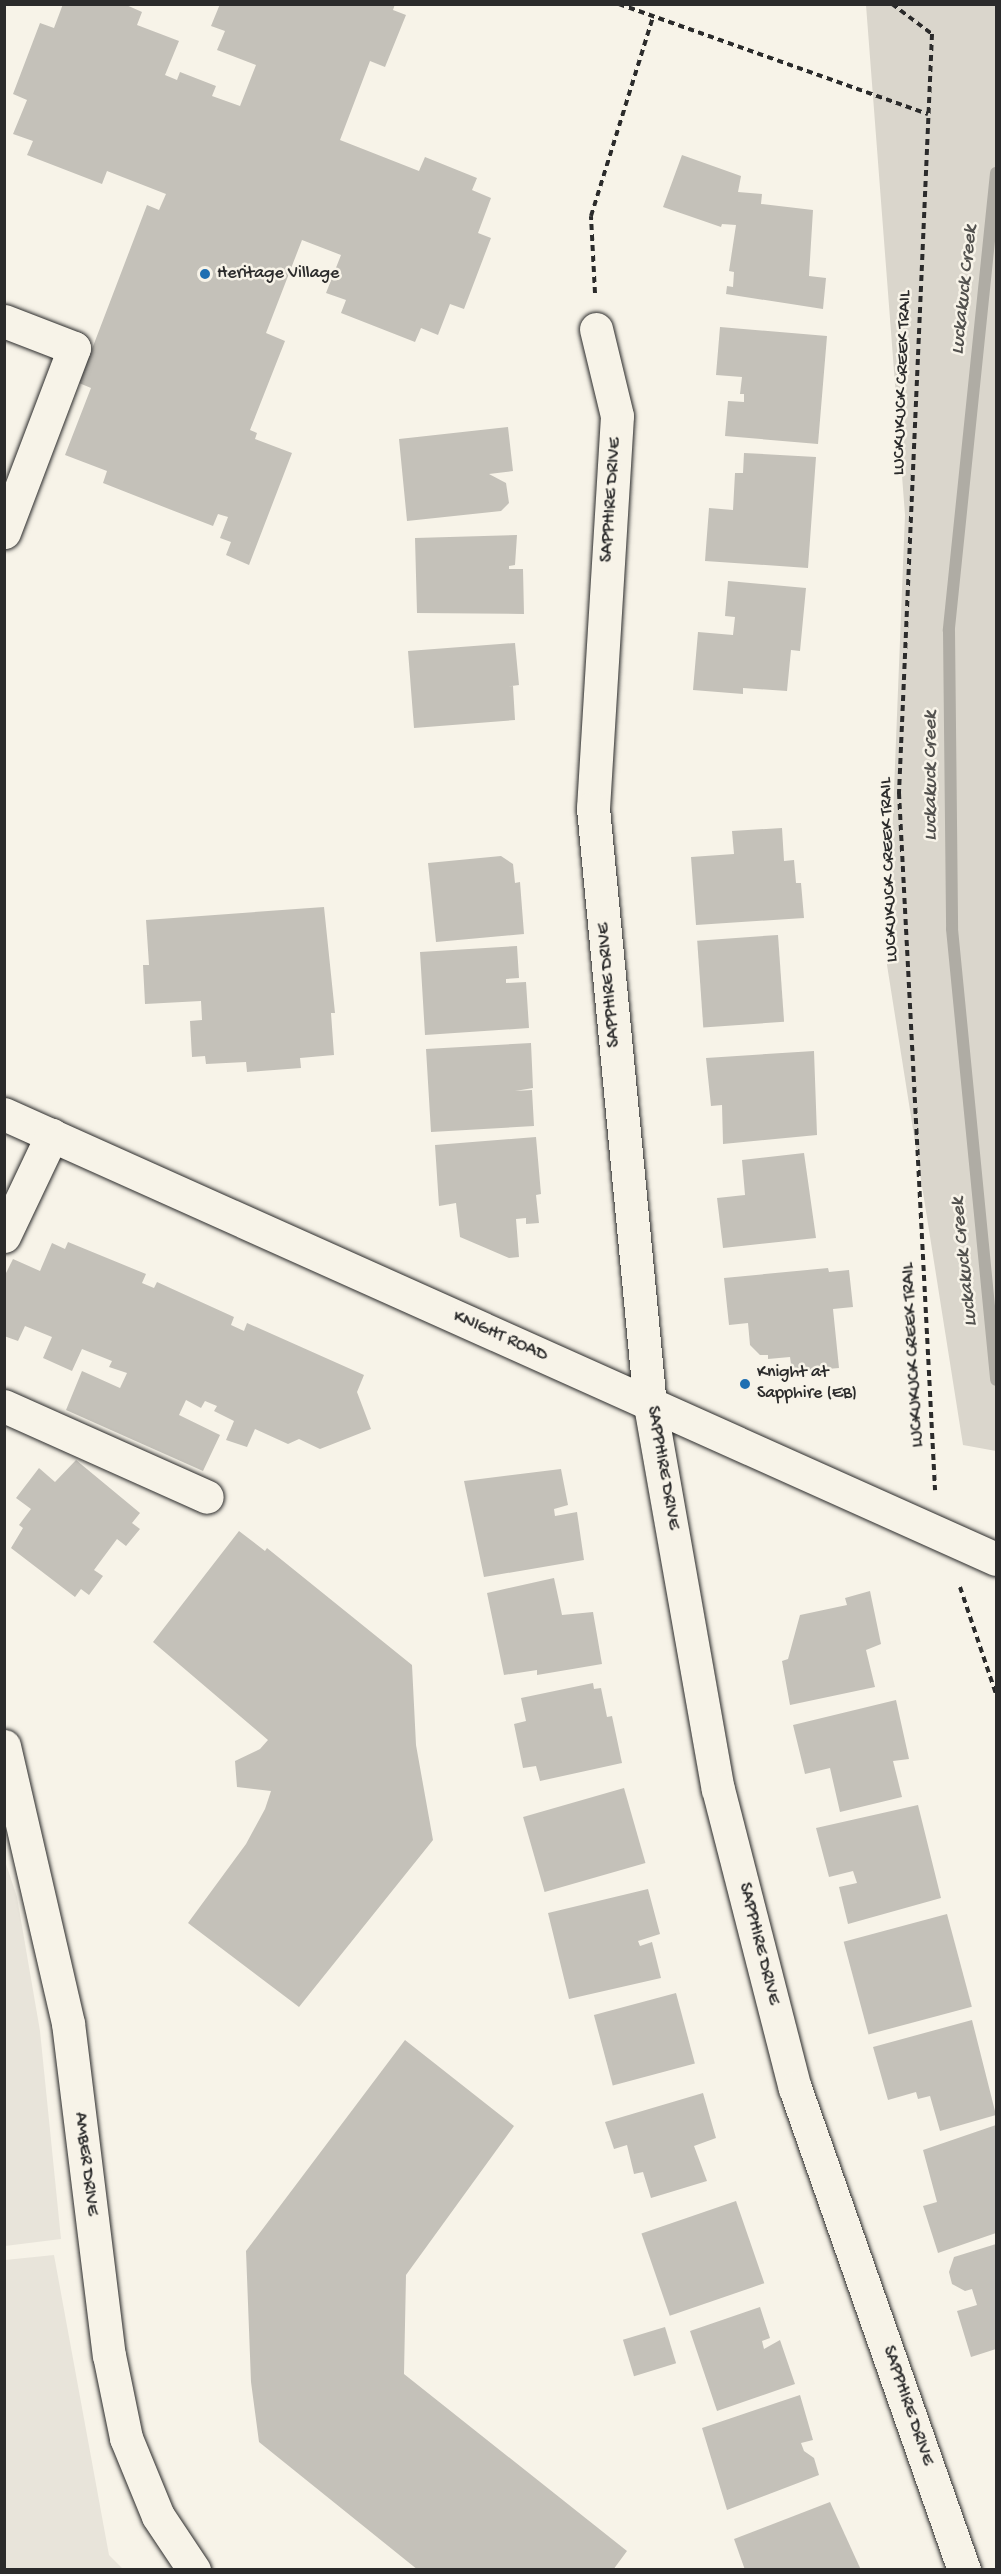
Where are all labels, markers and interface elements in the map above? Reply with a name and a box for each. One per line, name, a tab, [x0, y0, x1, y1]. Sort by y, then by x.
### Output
water label: Luckakuck Creek	[946, 224, 984, 356]
place label: Heritage Village	[217, 263, 339, 285]
marker: Heritage Village	[198, 267, 212, 281]
street label: LUCKUKUCK CREEK TRAIL	[889, 290, 917, 476]
street label: SAPPHIRE DRIVE	[597, 437, 627, 563]
water label: Luckakuck Creek	[919, 711, 943, 841]
street label: LUCKUKUCK CREEK TRAIL	[876, 777, 904, 963]
street label: SAPPHIRE DRIVE	[594, 922, 626, 1048]
water label: Luckakuck Creek	[946, 1196, 984, 1328]
street label: LUCKUKUCK CREEK TRAIL	[898, 1262, 930, 1448]
street label: KNIGHT ROAD	[449, 1307, 551, 1367]
place label: Knight at Sapphire (EB)	[757, 1363, 857, 1406]
marker: Knight at Sapphire (EB)	[738, 1377, 752, 1391]
street label: SAPPHIRE DRIVE	[641, 1405, 683, 1531]
street label: SAPPHIRE DRIVE	[732, 1881, 784, 2007]
street label: AMBER DRIVE	[68, 2111, 102, 2217]
street label: SAPPHIRE DRIVE	[876, 2343, 938, 2469]

